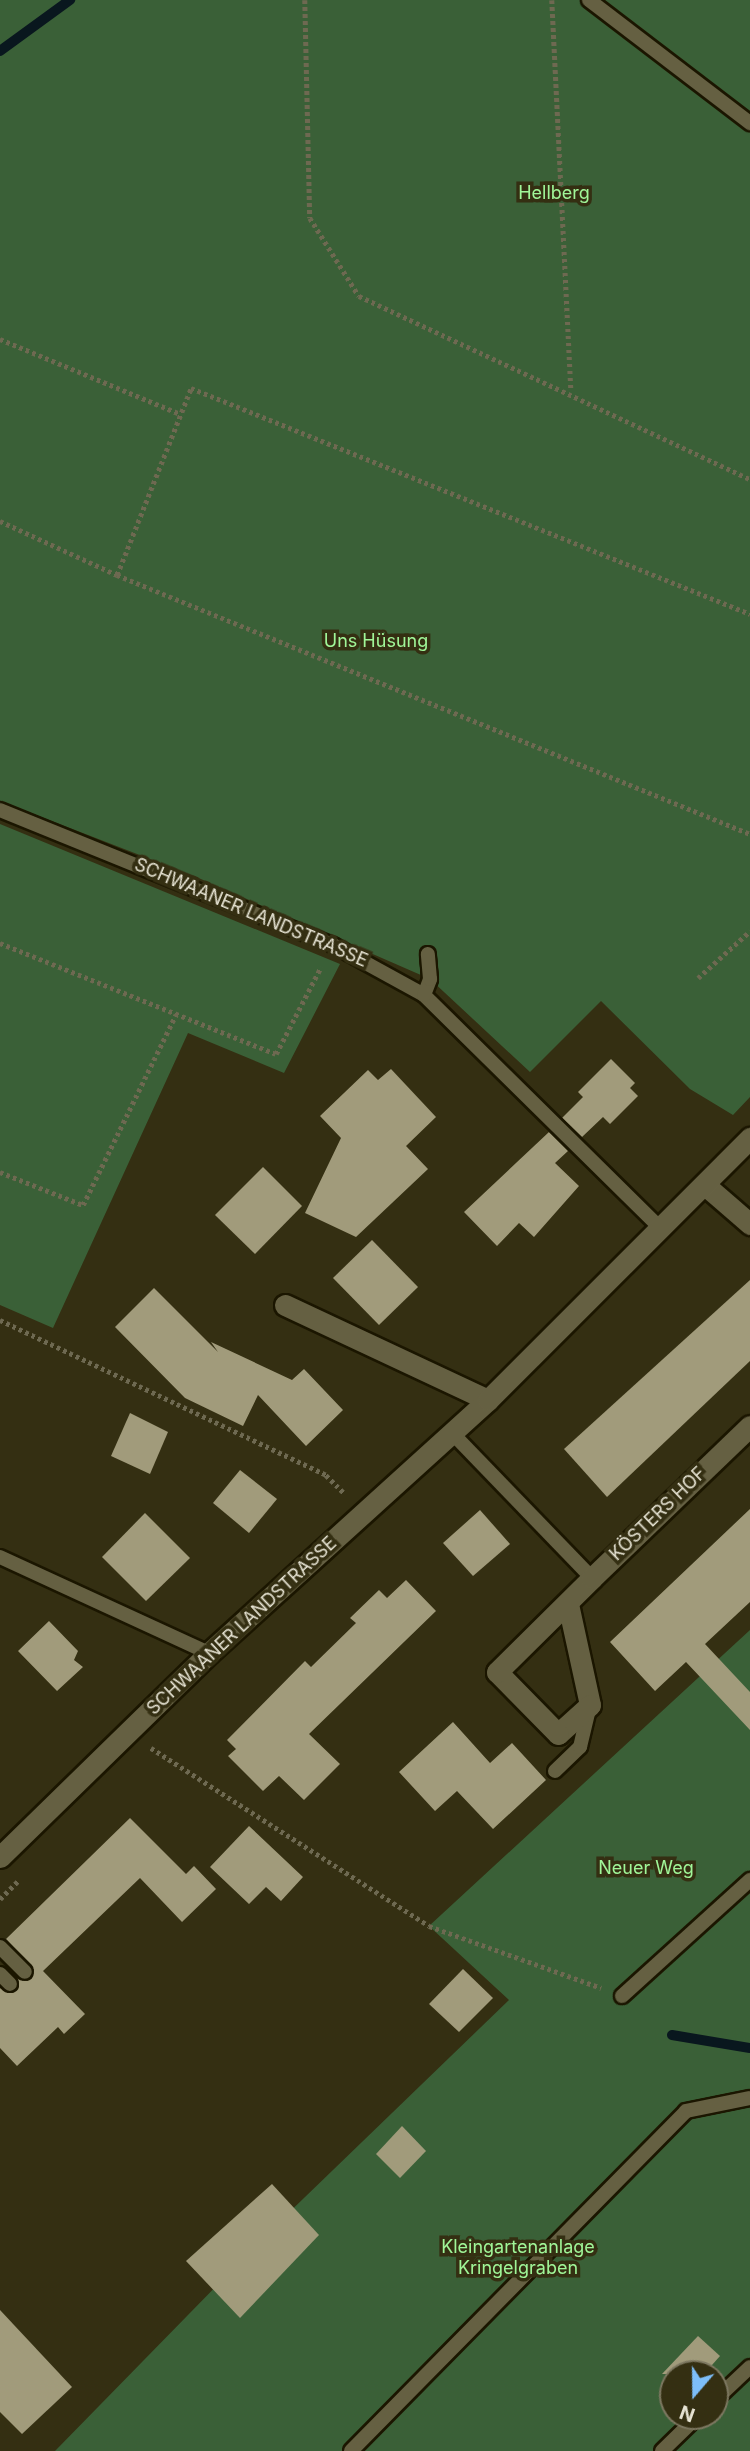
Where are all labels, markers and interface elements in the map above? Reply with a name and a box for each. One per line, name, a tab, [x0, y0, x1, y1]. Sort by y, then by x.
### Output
park label: Hellberg	[518, 182, 590, 204]
park label: Uns Hüsung	[324, 630, 428, 652]
street label: SCHWAANER LANDSTRASSE	[131, 854, 371, 972]
street label: KÖSTERS HOF	[605, 1463, 711, 1565]
street label: SCHWAANER LANDSTRASSE	[143, 1532, 341, 1720]
park label: Neuer Weg	[598, 1857, 694, 1879]
park label: Kleingartenanlage Kringelgraben	[441, 2237, 595, 2280]
north arrow	[659, 2360, 729, 2430]
text: N	[677, 2400, 698, 2427]

